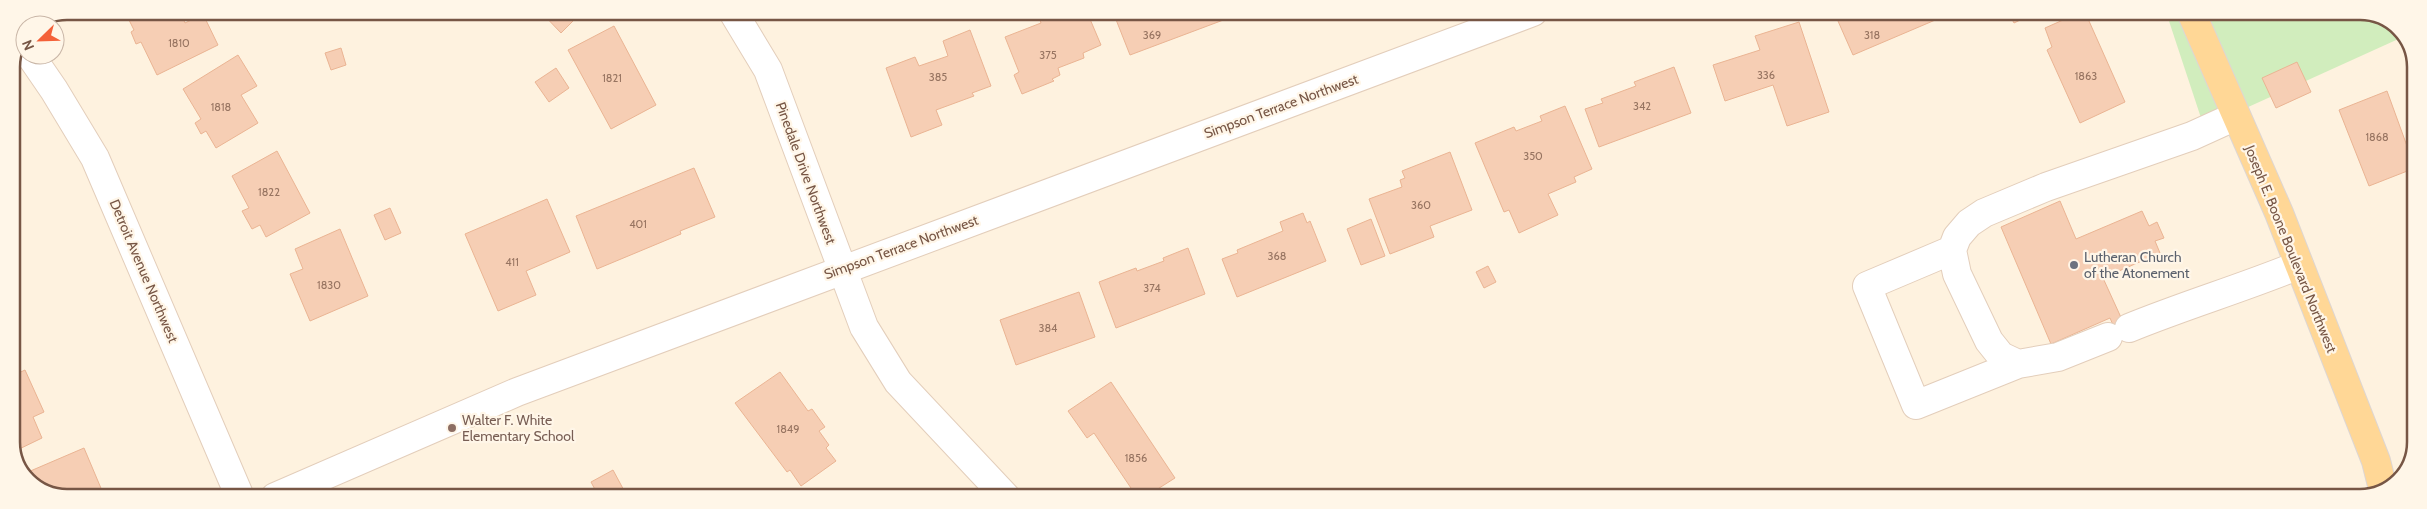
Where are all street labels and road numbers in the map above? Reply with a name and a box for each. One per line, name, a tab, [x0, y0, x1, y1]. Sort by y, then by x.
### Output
street label: Simpson Terrace Northwest	[1201, 70, 1361, 142]
street label: Pinedale Drive Northwest	[772, 99, 840, 247]
street label: Joseph E. Boone Boulevard Northwest	[2241, 142, 2341, 356]
street label: Detroit Avenue Northwest	[106, 197, 182, 346]
street label: Simpson Terrace Northwest	[821, 211, 981, 283]

